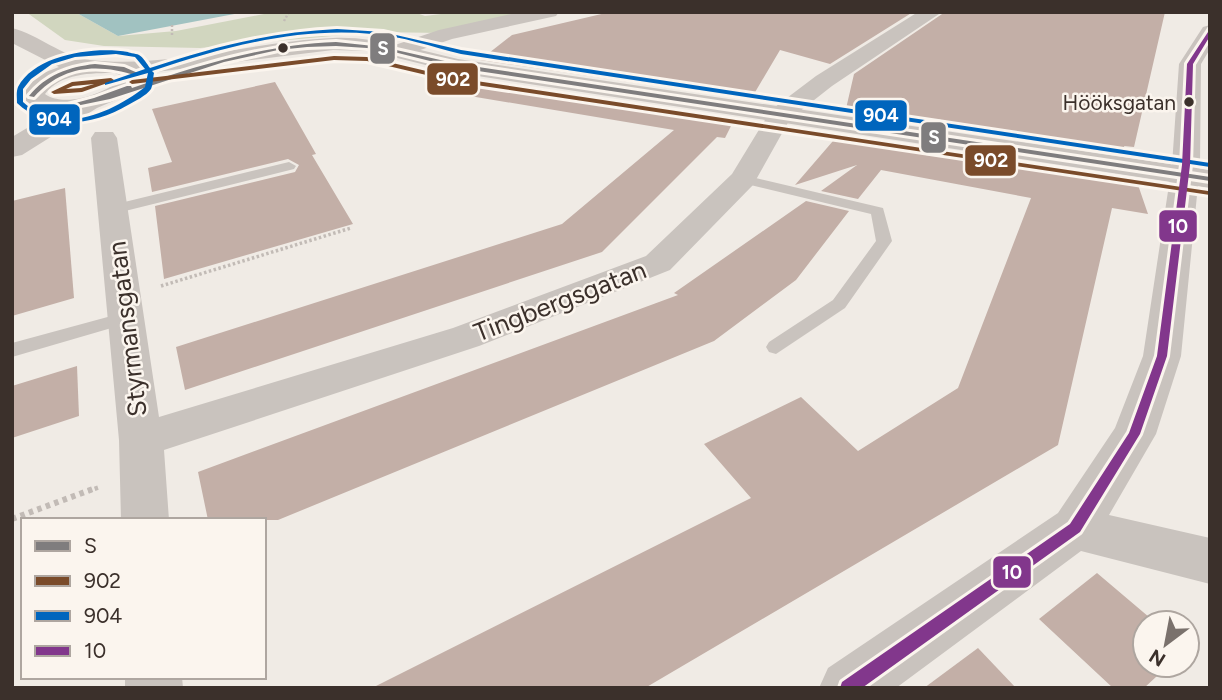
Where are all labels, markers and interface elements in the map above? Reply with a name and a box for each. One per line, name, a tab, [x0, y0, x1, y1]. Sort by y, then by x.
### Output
line badge: S	[369, 32, 396, 65]
text: S	[377, 37, 389, 60]
unlabelled marker	[276, 41, 290, 55]
line badge: 902	[426, 62, 479, 96]
text: 902	[436, 68, 470, 91]
place label: Hööksgatan	[1063, 90, 1176, 115]
marker: Hööksgatan	[1182, 95, 1196, 109]
line badge: 904	[854, 99, 908, 132]
line badge: 904	[28, 103, 81, 136]
text: 904	[863, 104, 899, 127]
text: 904	[36, 108, 72, 131]
line badge: S	[920, 121, 947, 154]
text: S	[928, 126, 940, 149]
line badge: 902	[964, 144, 1017, 177]
text: 902	[974, 149, 1008, 172]
line badge: 10	[1158, 209, 1198, 243]
text: 10	[1168, 215, 1188, 238]
street label: Styrmansgatan	[100, 240, 154, 418]
street label: Tingbergsgatan	[469, 253, 651, 349]
legend	[21, 518, 266, 679]
text: S	[84, 533, 97, 558]
line badge: 10	[992, 555, 1032, 589]
text: 10	[1002, 561, 1022, 584]
text: 902	[84, 568, 121, 593]
text: 904	[84, 603, 122, 628]
north arrow	[1131, 609, 1201, 679]
text: 10	[84, 638, 106, 663]
text: N	[1145, 644, 1170, 672]

